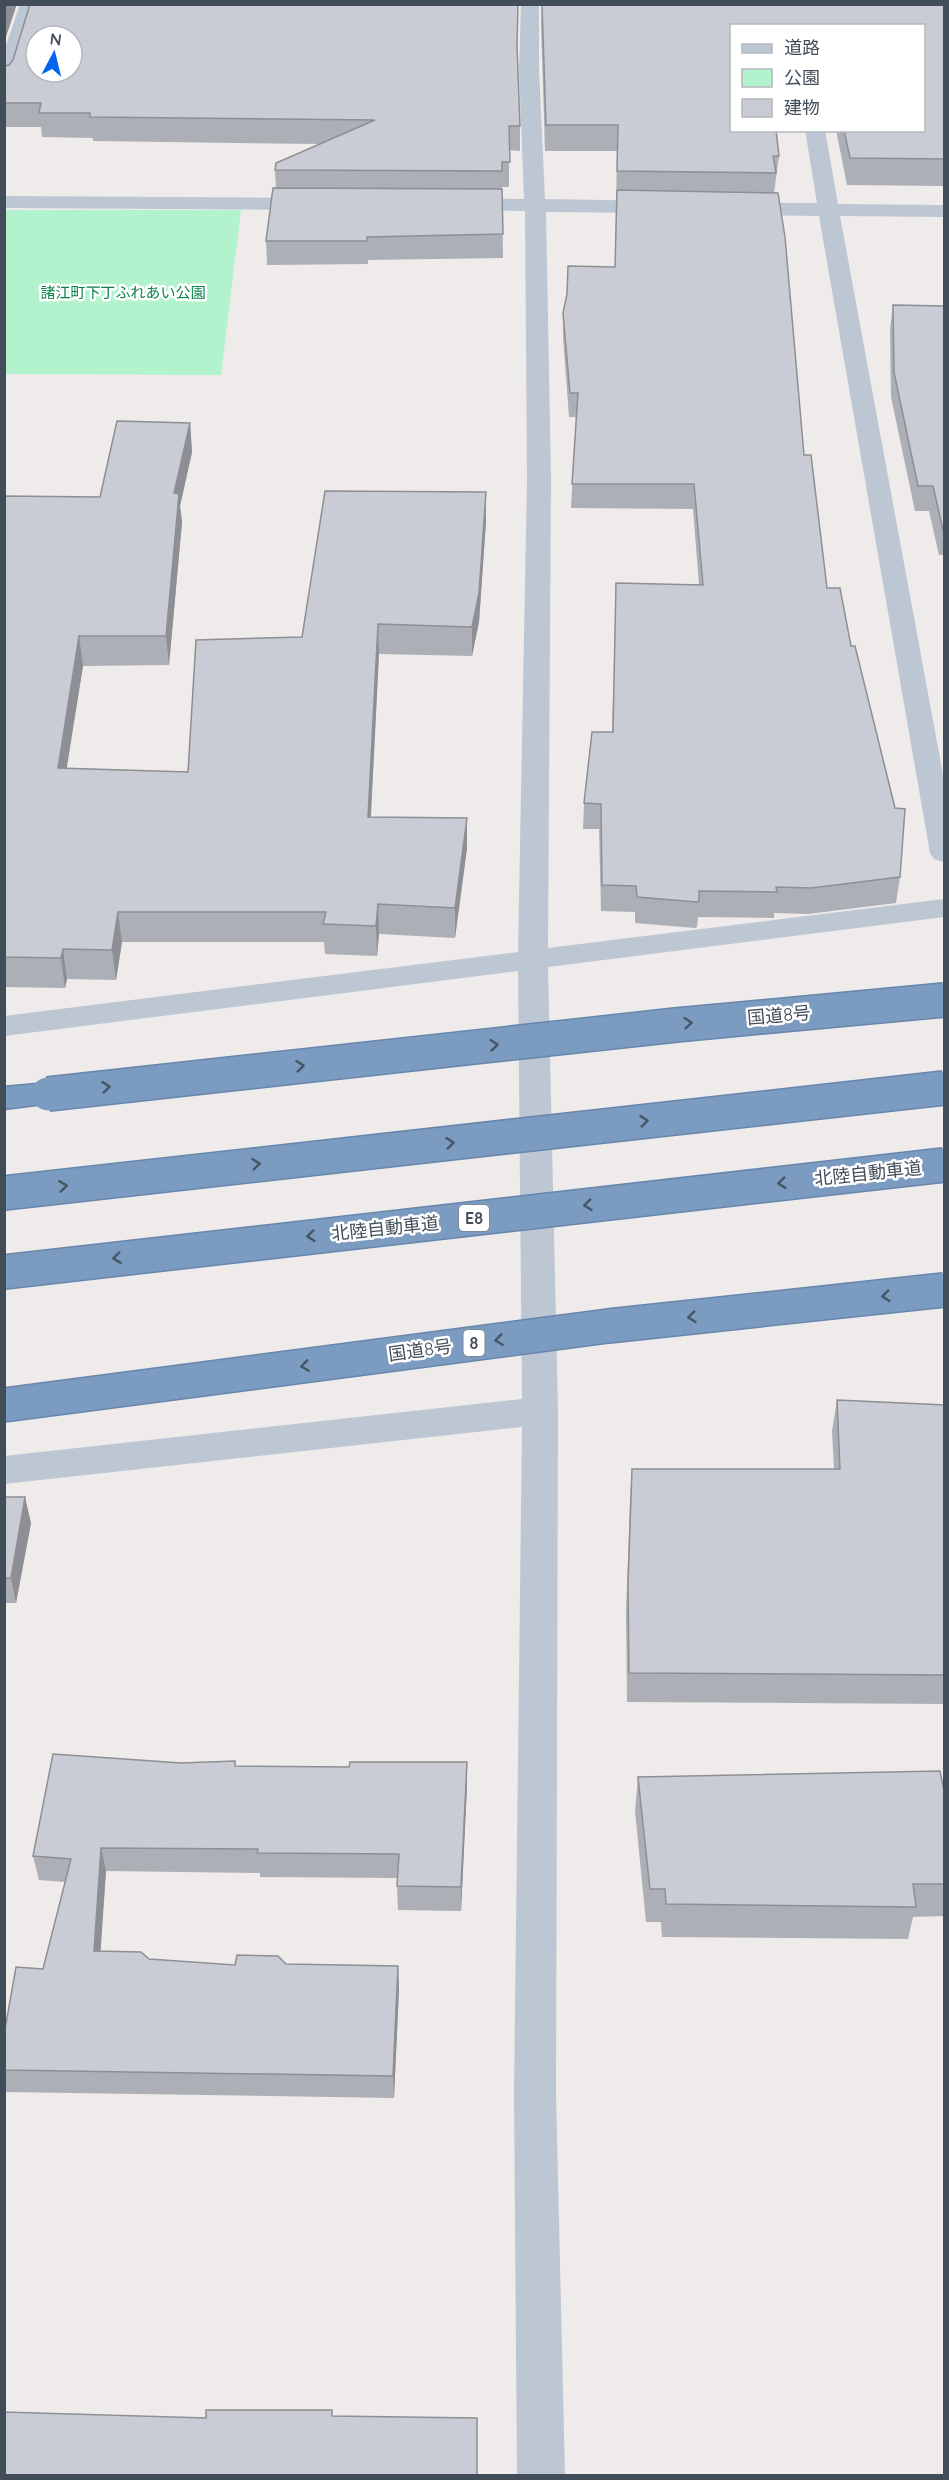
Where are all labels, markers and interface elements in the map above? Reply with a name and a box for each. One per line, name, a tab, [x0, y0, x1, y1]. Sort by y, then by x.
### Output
north arrow	[24, 24, 84, 84]
legend	[730, 24, 925, 132]
text: N	[49, 28, 63, 50]
text: 道路	[784, 36, 820, 59]
text: 公園	[784, 66, 820, 89]
text: 建物	[784, 96, 820, 119]
park label: 諸江町下丁ふれあい公園	[40, 283, 206, 302]
street label: 国道8号	[746, 1001, 812, 1029]
one-way arrow	[683, 1017, 692, 1030]
one-way arrow	[489, 1039, 498, 1051]
one-way arrow	[295, 1060, 305, 1073]
one-way arrow	[102, 1081, 111, 1094]
one-way arrow	[639, 1115, 649, 1128]
one-way arrow	[446, 1137, 455, 1149]
street label: 北陸自動車道	[813, 1156, 923, 1190]
one-way arrow	[252, 1158, 261, 1171]
one-way arrow	[777, 1176, 787, 1189]
one-way arrow	[58, 1180, 67, 1193]
one-way arrow	[584, 1198, 593, 1211]
road number: E8	[459, 1205, 489, 1231]
street label: 北陸自動車道	[330, 1211, 440, 1245]
one-way arrow	[306, 1229, 316, 1242]
one-way arrow	[113, 1252, 122, 1264]
one-way arrow	[882, 1289, 891, 1302]
one-way arrow	[688, 1310, 697, 1323]
road number: 8	[464, 1330, 484, 1356]
one-way arrow	[494, 1333, 503, 1346]
street label: 国道8号	[387, 1334, 453, 1366]
one-way arrow	[301, 1359, 310, 1371]

